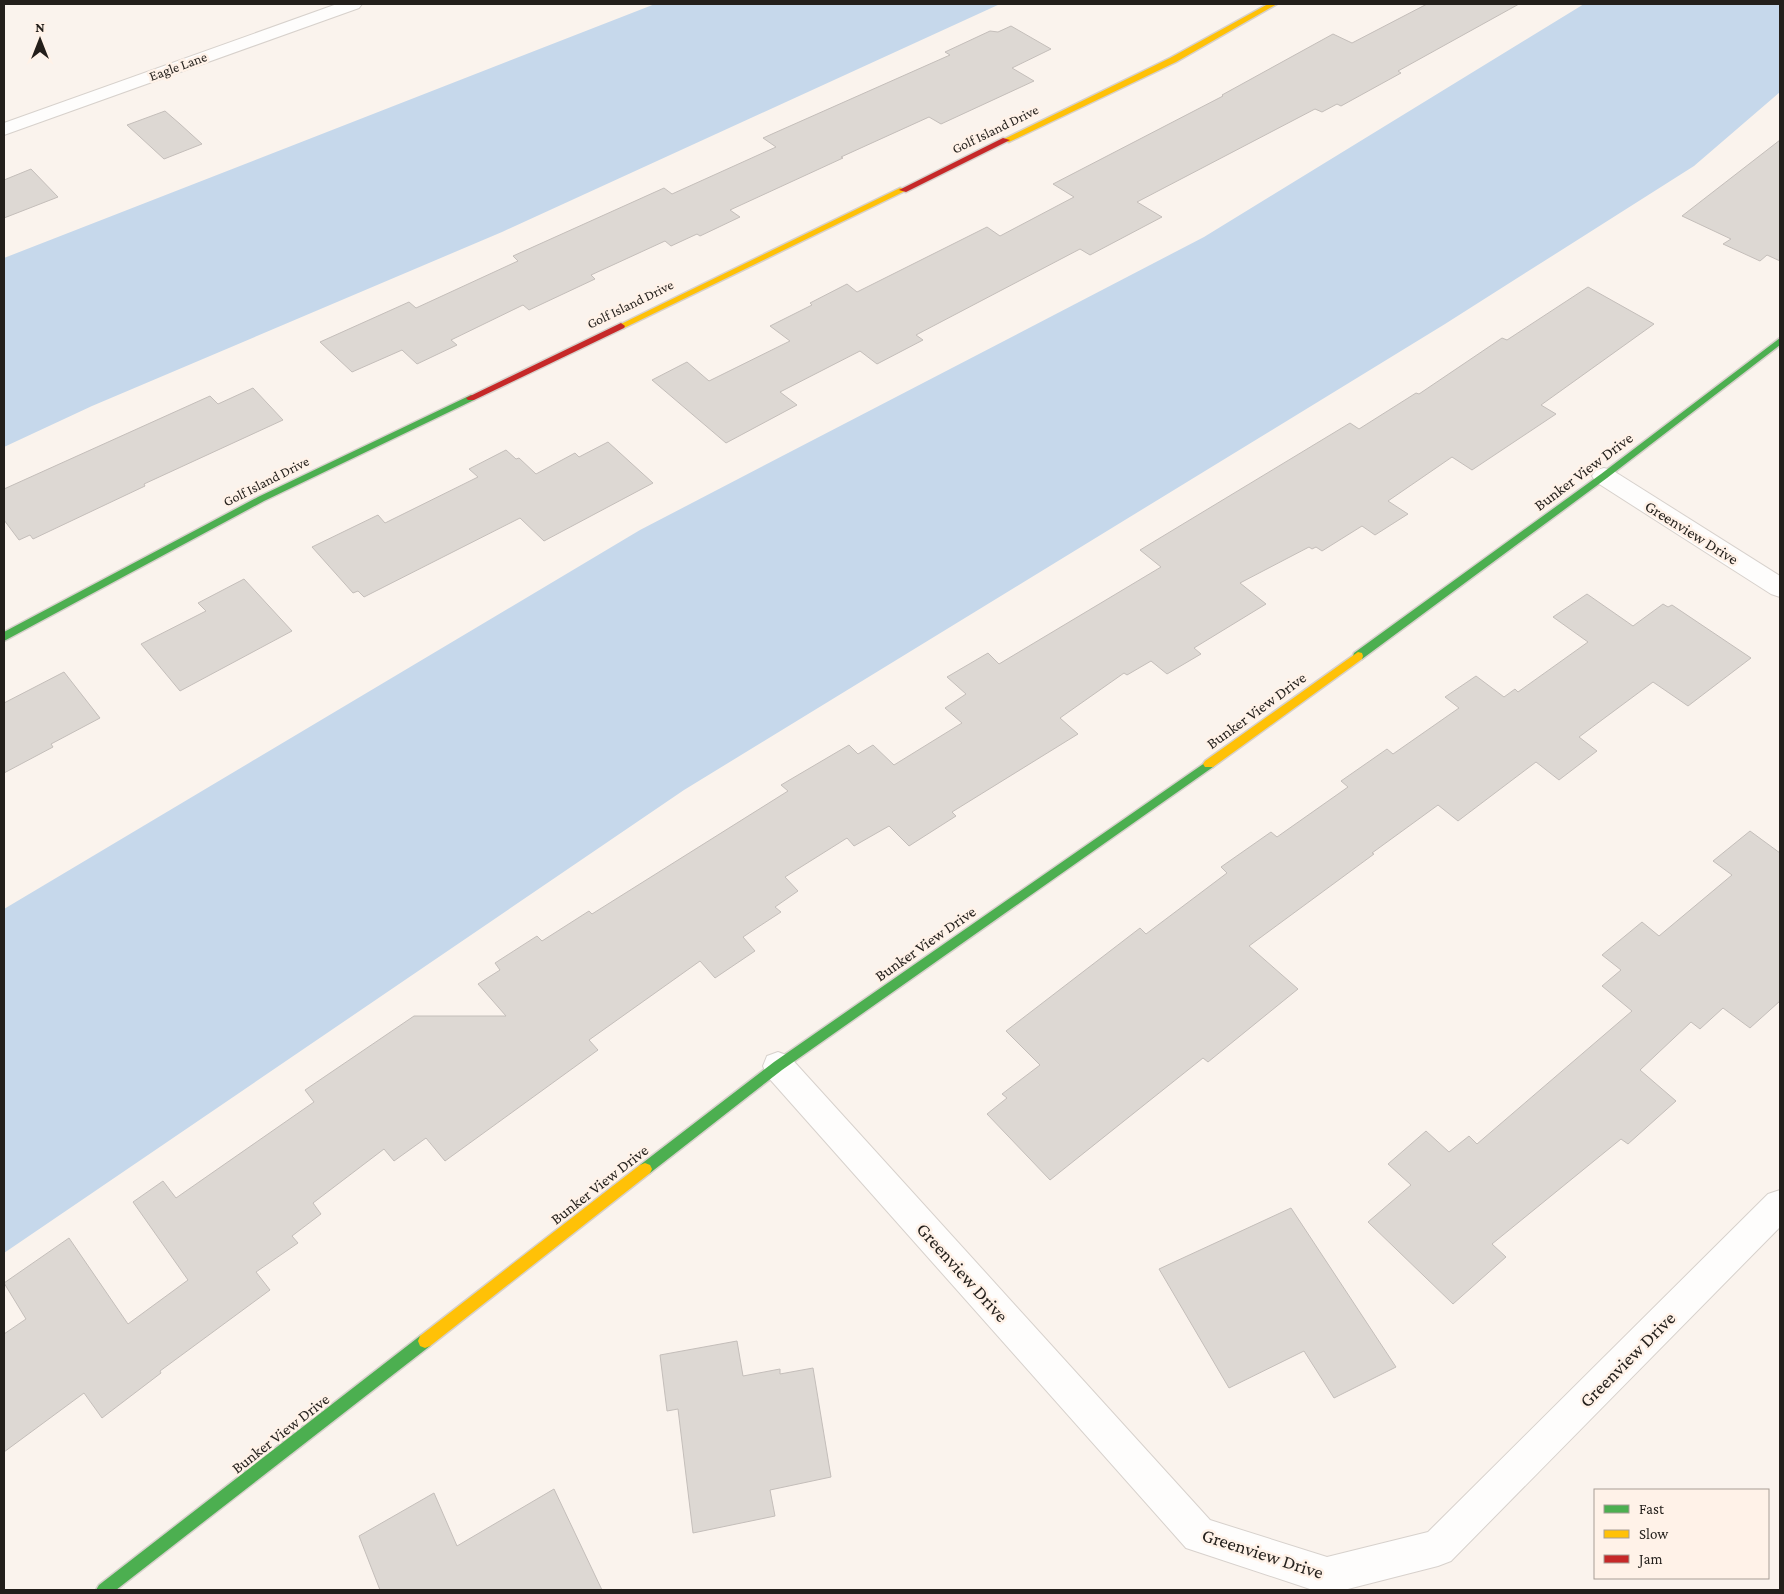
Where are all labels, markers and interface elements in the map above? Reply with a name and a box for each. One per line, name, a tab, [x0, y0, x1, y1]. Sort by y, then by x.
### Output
north arrow	[15, 15, 65, 65]
text: N	[35, 19, 45, 35]
street label: Eagle Lane	[147, 48, 209, 84]
street label: Golf Island Drive	[949, 101, 1041, 157]
street label: Golf Island Drive	[584, 276, 676, 332]
street label: Bunker View Drive	[1531, 429, 1636, 514]
street label: Golf Island Drive	[220, 453, 312, 509]
street label: Greenview Drive	[1642, 497, 1741, 568]
street label: Bunker View Drive	[1203, 669, 1309, 752]
street label: Bunker View Drive	[872, 902, 979, 984]
street label: Bunker View Drive	[547, 1141, 651, 1228]
street label: Greenview Drive	[913, 1218, 1013, 1326]
street label: Greenview Drive	[1575, 1307, 1679, 1411]
street label: Bunker View Drive	[228, 1390, 332, 1477]
legend	[1594, 1489, 1769, 1579]
text: Fast	[1639, 1501, 1665, 1517]
street label: Greenview Drive	[1200, 1524, 1326, 1583]
text: Slow	[1639, 1526, 1669, 1542]
text: Jam	[1637, 1551, 1662, 1568]

